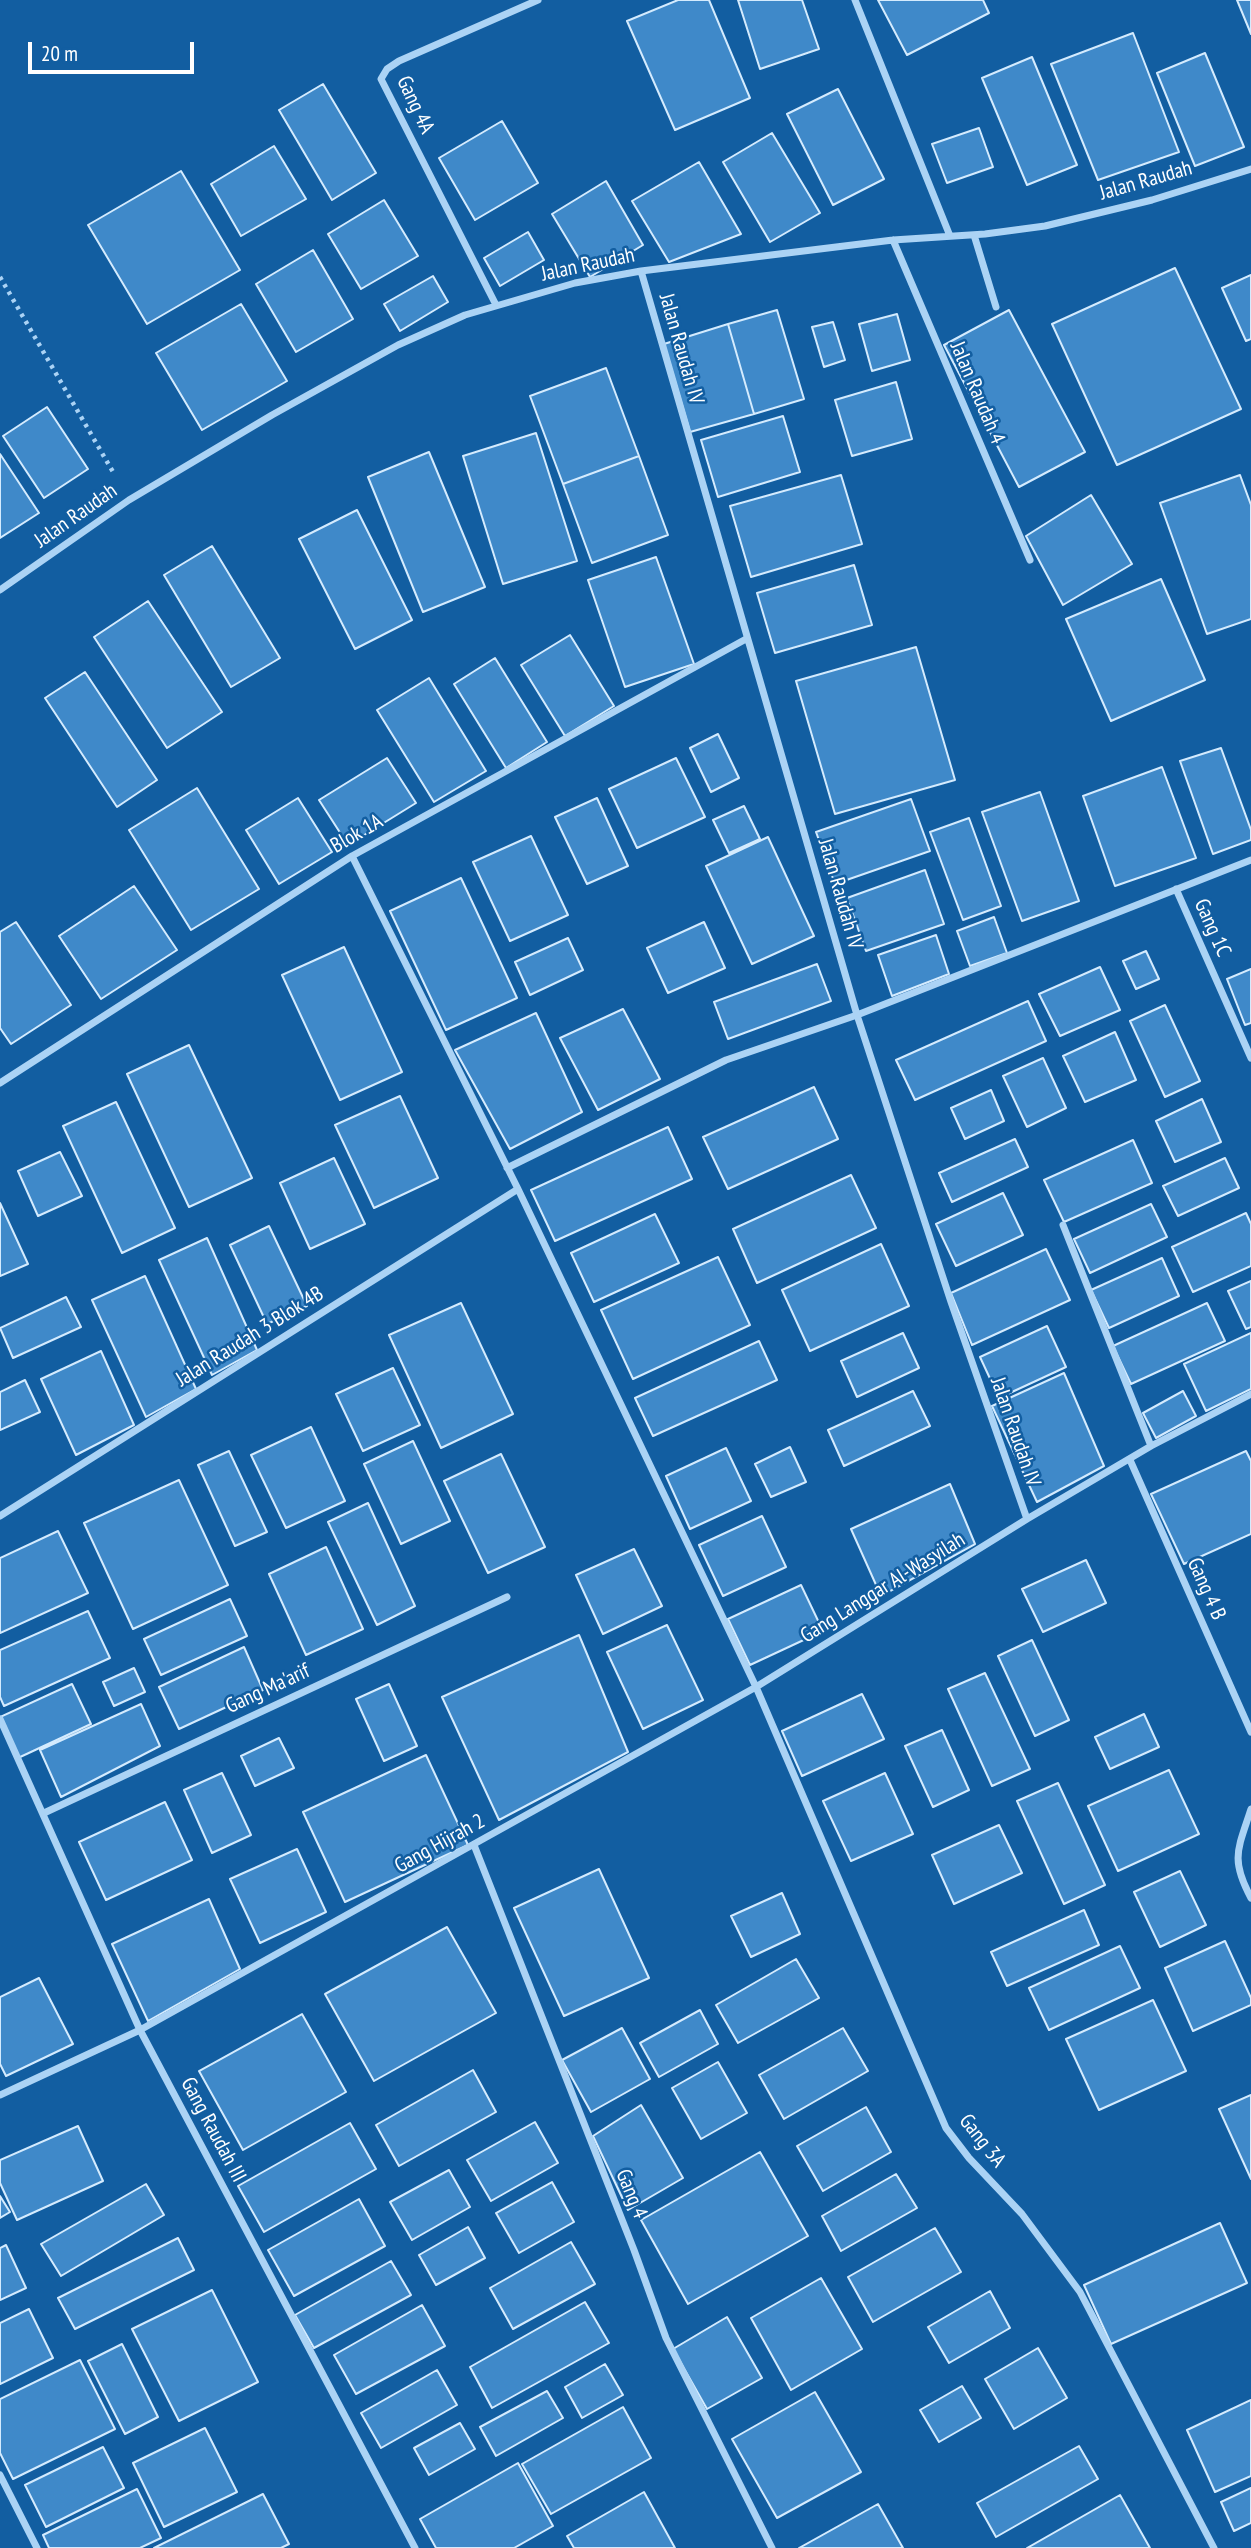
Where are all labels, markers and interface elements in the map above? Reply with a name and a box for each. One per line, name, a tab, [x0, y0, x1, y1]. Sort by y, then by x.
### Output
scale bar	[32, 28, 198, 72]
text: 20 m	[41, 40, 78, 67]
street label: Gang 4A	[391, 72, 439, 138]
street label: Jalan Raudah	[1097, 156, 1195, 206]
street label: Jalan Raudah	[539, 243, 637, 287]
street label: Jalan Raudah IV	[653, 291, 709, 407]
street label: Jalan Raudah 4	[944, 338, 1010, 448]
street label: Jalan Raudah	[30, 479, 122, 553]
street label: Blok 1A	[327, 809, 387, 859]
street label: Jalan Raudah IV	[812, 836, 868, 952]
street label: Gang 1C	[1188, 895, 1236, 961]
street label: Jalan Raudah 3 Blok 4B	[172, 1282, 328, 1392]
street label: Jalan Raudah IV	[985, 1374, 1045, 1490]
street label: Gang Langgar Al-Wasyilah	[796, 1527, 970, 1649]
street label: Gang 4 B	[1181, 1554, 1231, 1624]
street label: Gang Ma'arif	[222, 1659, 314, 1719]
street label: Gang Hijrah 2	[391, 1809, 489, 1879]
street label: Gang Raudah III	[175, 2073, 251, 2187]
street label: Gang 3A	[953, 2109, 1011, 2173]
street label: Gang 4	[610, 2166, 652, 2222]

